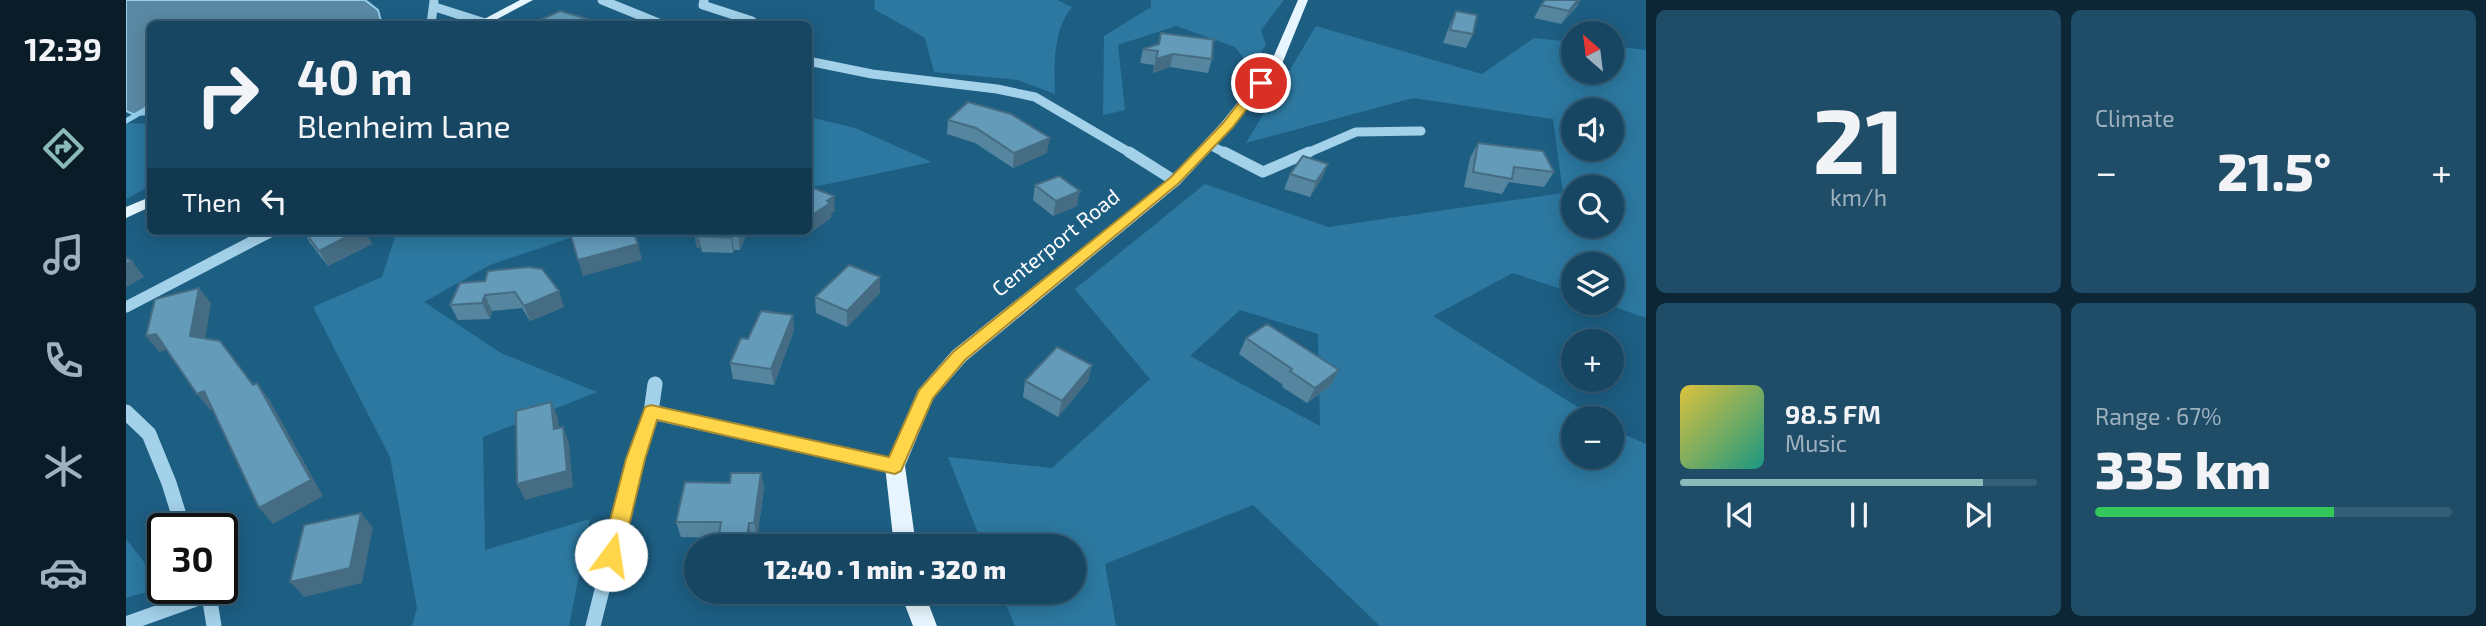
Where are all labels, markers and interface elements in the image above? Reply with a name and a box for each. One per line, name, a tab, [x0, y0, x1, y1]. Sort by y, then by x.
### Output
north arrow	[1561, 21, 1624, 84]
map controls	[1561, 21, 1624, 469]
text: 12:39	[24, 29, 102, 67]
text: 40 m	[297, 46, 413, 105]
icon: right	[182, 49, 273, 140]
pin	[1231, 53, 1291, 113]
icon: arrive	[1242, 64, 1280, 102]
text: 21	[1812, 83, 1905, 192]
button: sound	[1561, 98, 1624, 161]
text: Climate	[2095, 104, 2175, 132]
text: Blenheim Lane	[297, 106, 511, 144]
icon: directions	[39, 124, 88, 173]
text: 21.5°	[2217, 139, 2331, 201]
text: −	[2095, 148, 2117, 194]
text: +	[2431, 148, 2452, 194]
button: search	[1561, 175, 1624, 238]
icon: left	[255, 182, 293, 220]
street label: Centerport Road	[986, 183, 1124, 301]
text: km/h	[1830, 183, 1887, 211]
text: Then	[182, 186, 241, 217]
icon: music	[39, 230, 88, 279]
button: layers	[1561, 252, 1624, 315]
button: +	[1561, 329, 1624, 392]
icon: phone	[39, 336, 88, 385]
text: 98.5 FM	[1785, 398, 1881, 429]
text: Range · 67%	[2095, 402, 2221, 430]
button: −	[1561, 406, 1624, 469]
text: Music	[1785, 429, 1847, 457]
text: 335 km	[2095, 437, 2271, 499]
icon: climate	[39, 442, 88, 491]
icon: previous	[1721, 496, 1759, 534]
icon: pause	[1840, 496, 1878, 534]
icon: next	[1959, 496, 1997, 534]
speed limit sign: 30	[147, 513, 238, 604]
position arrow	[574, 518, 648, 592]
icon: car	[39, 548, 88, 597]
text: 12:40 · 1 min · 320 m	[764, 553, 1006, 584]

